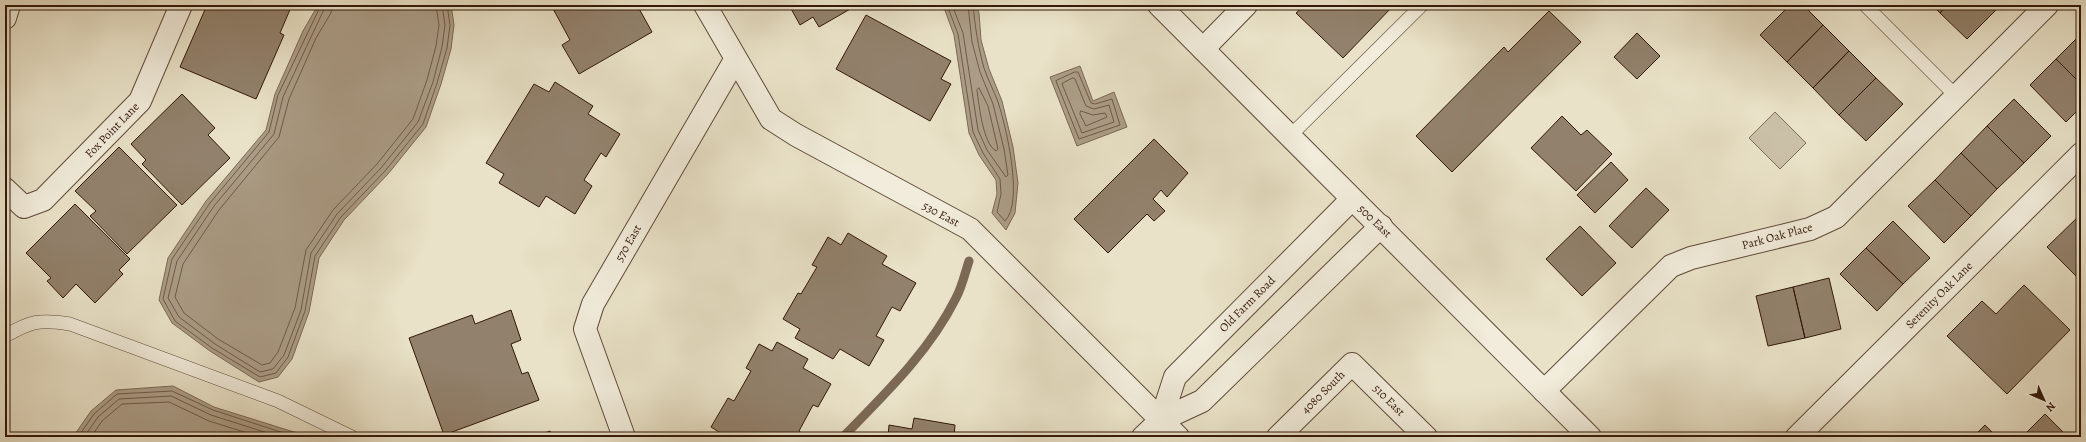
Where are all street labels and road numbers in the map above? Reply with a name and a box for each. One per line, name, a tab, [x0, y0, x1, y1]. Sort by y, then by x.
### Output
street label: Fox Point Lane	[81, 99, 143, 161]
street label: 530 East	[920, 198, 963, 231]
street label: 500 East	[1354, 201, 1396, 241]
street label: Park Oak Place	[1740, 219, 1814, 253]
street label: 570 East	[611, 222, 645, 264]
street label: Serenity Oak Lane	[1902, 258, 1976, 332]
street label: Old Farm Road	[1215, 272, 1279, 336]
street label: 4080 South	[1298, 366, 1349, 417]
street label: 510 East	[1369, 380, 1409, 420]

